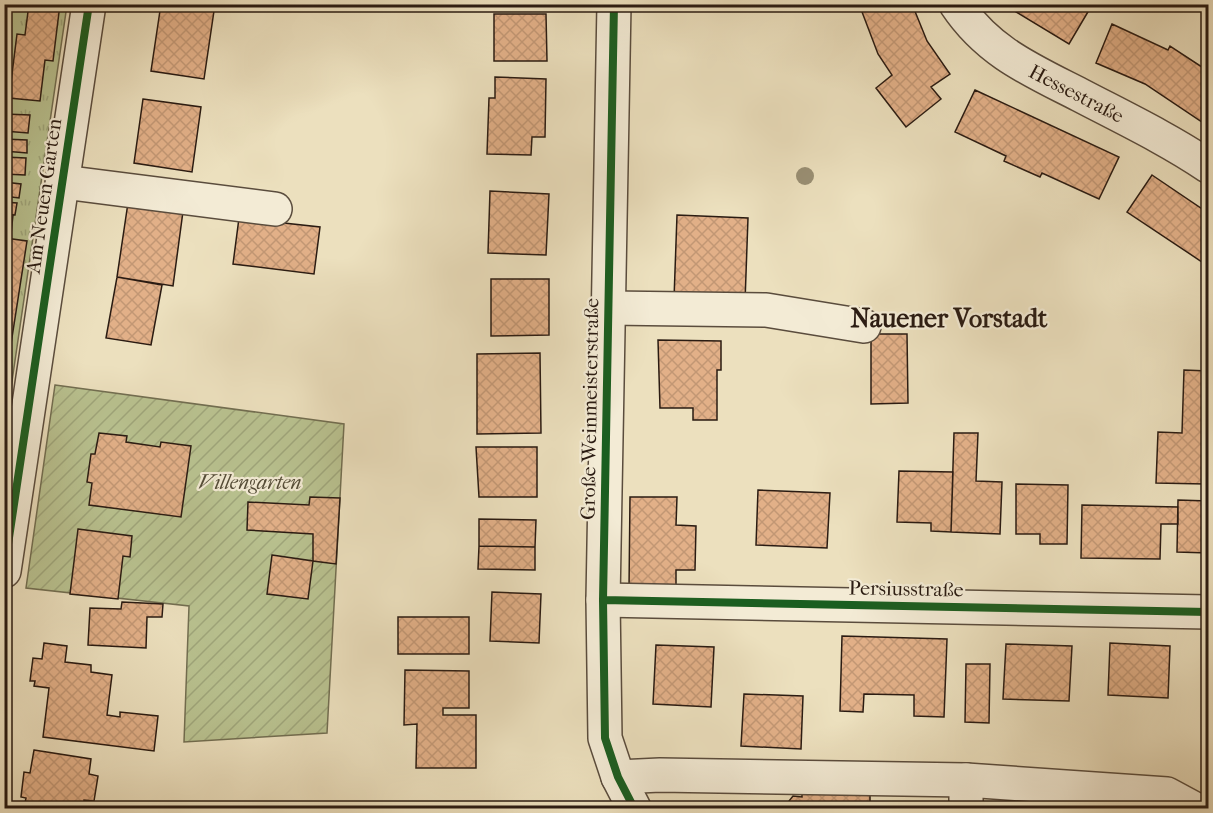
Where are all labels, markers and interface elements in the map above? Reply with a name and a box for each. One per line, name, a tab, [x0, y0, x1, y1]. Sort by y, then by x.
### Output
street label: Hessestraße	[1025, 59, 1128, 127]
street label: Am Neuen Garten	[22, 117, 66, 276]
street label: Große Weinmeisterstraße	[577, 298, 603, 520]
district label: Nauener Vorstadt	[851, 303, 1048, 334]
park label: Villengarten	[198, 471, 302, 494]
street label: Persiusstraße	[848, 576, 964, 602]

